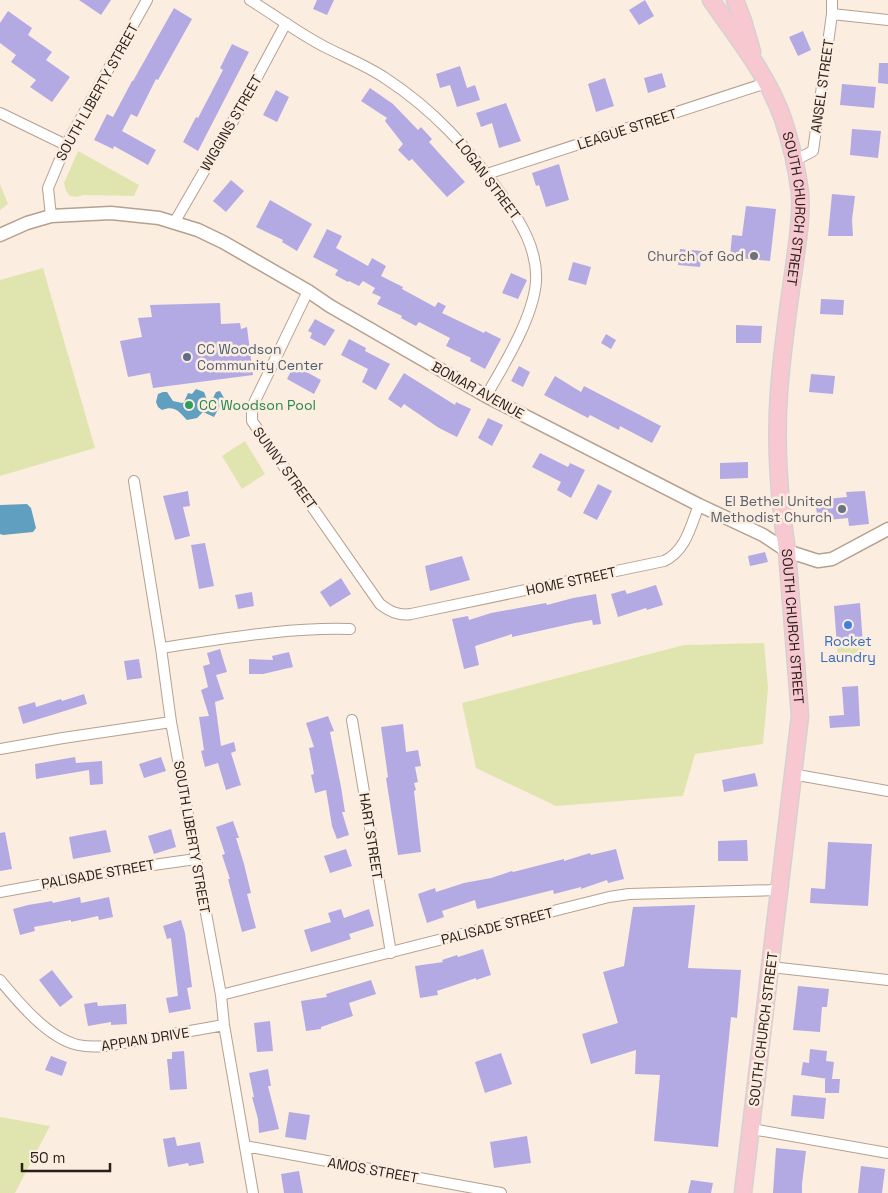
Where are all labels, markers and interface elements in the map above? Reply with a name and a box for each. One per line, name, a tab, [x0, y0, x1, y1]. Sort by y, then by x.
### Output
street label: SOUTH LIBERTY STREET	[52, 20, 142, 164]
street label: ANSEL STREET	[806, 38, 838, 134]
street label: WIGGINS STREET	[196, 72, 266, 174]
street label: LEAGUE STREET	[575, 104, 679, 154]
street label: SOUTH CHURCH STREET	[778, 129, 810, 287]
street label: LOGAN STREET	[452, 135, 524, 223]
place label: Church of God	[647, 247, 744, 265]
marker: Church of God	[748, 250, 760, 262]
place label: CC Woodson Community Center	[197, 340, 323, 374]
marker: CC Woodson Community Center	[181, 351, 193, 363]
street label: BOMAR AVENUE	[429, 357, 527, 423]
place label: CC Woodson Pool	[199, 396, 316, 414]
marker: CC Woodson Pool	[183, 399, 195, 411]
street label: SUNNY STREET	[249, 423, 321, 513]
place label: El Bethel United Methodist Church	[710, 492, 832, 526]
marker: El Bethel United Methodist Church	[836, 503, 848, 515]
street label: SOUTH CHURCH STREET	[778, 548, 808, 705]
street label: HOME STREET	[524, 563, 618, 599]
marker: Rocket Laundry	[842, 619, 854, 631]
place label: Rocket Laundry	[820, 632, 876, 666]
street label: SOUTH LIBERTY STREET	[170, 759, 214, 915]
street label: HART STREET	[355, 791, 387, 881]
street label: PALISADE STREET	[40, 855, 156, 893]
street label: PALISADE STREET	[439, 903, 555, 949]
street label: SOUTH CHURCH STREET	[745, 951, 781, 1107]
street label: APPIAN DRIVE	[100, 1023, 190, 1055]
scale bar	[22, 1140, 110, 1172]
text: 50 m	[30, 1148, 65, 1167]
street label: AMOS STREET	[326, 1153, 420, 1187]

